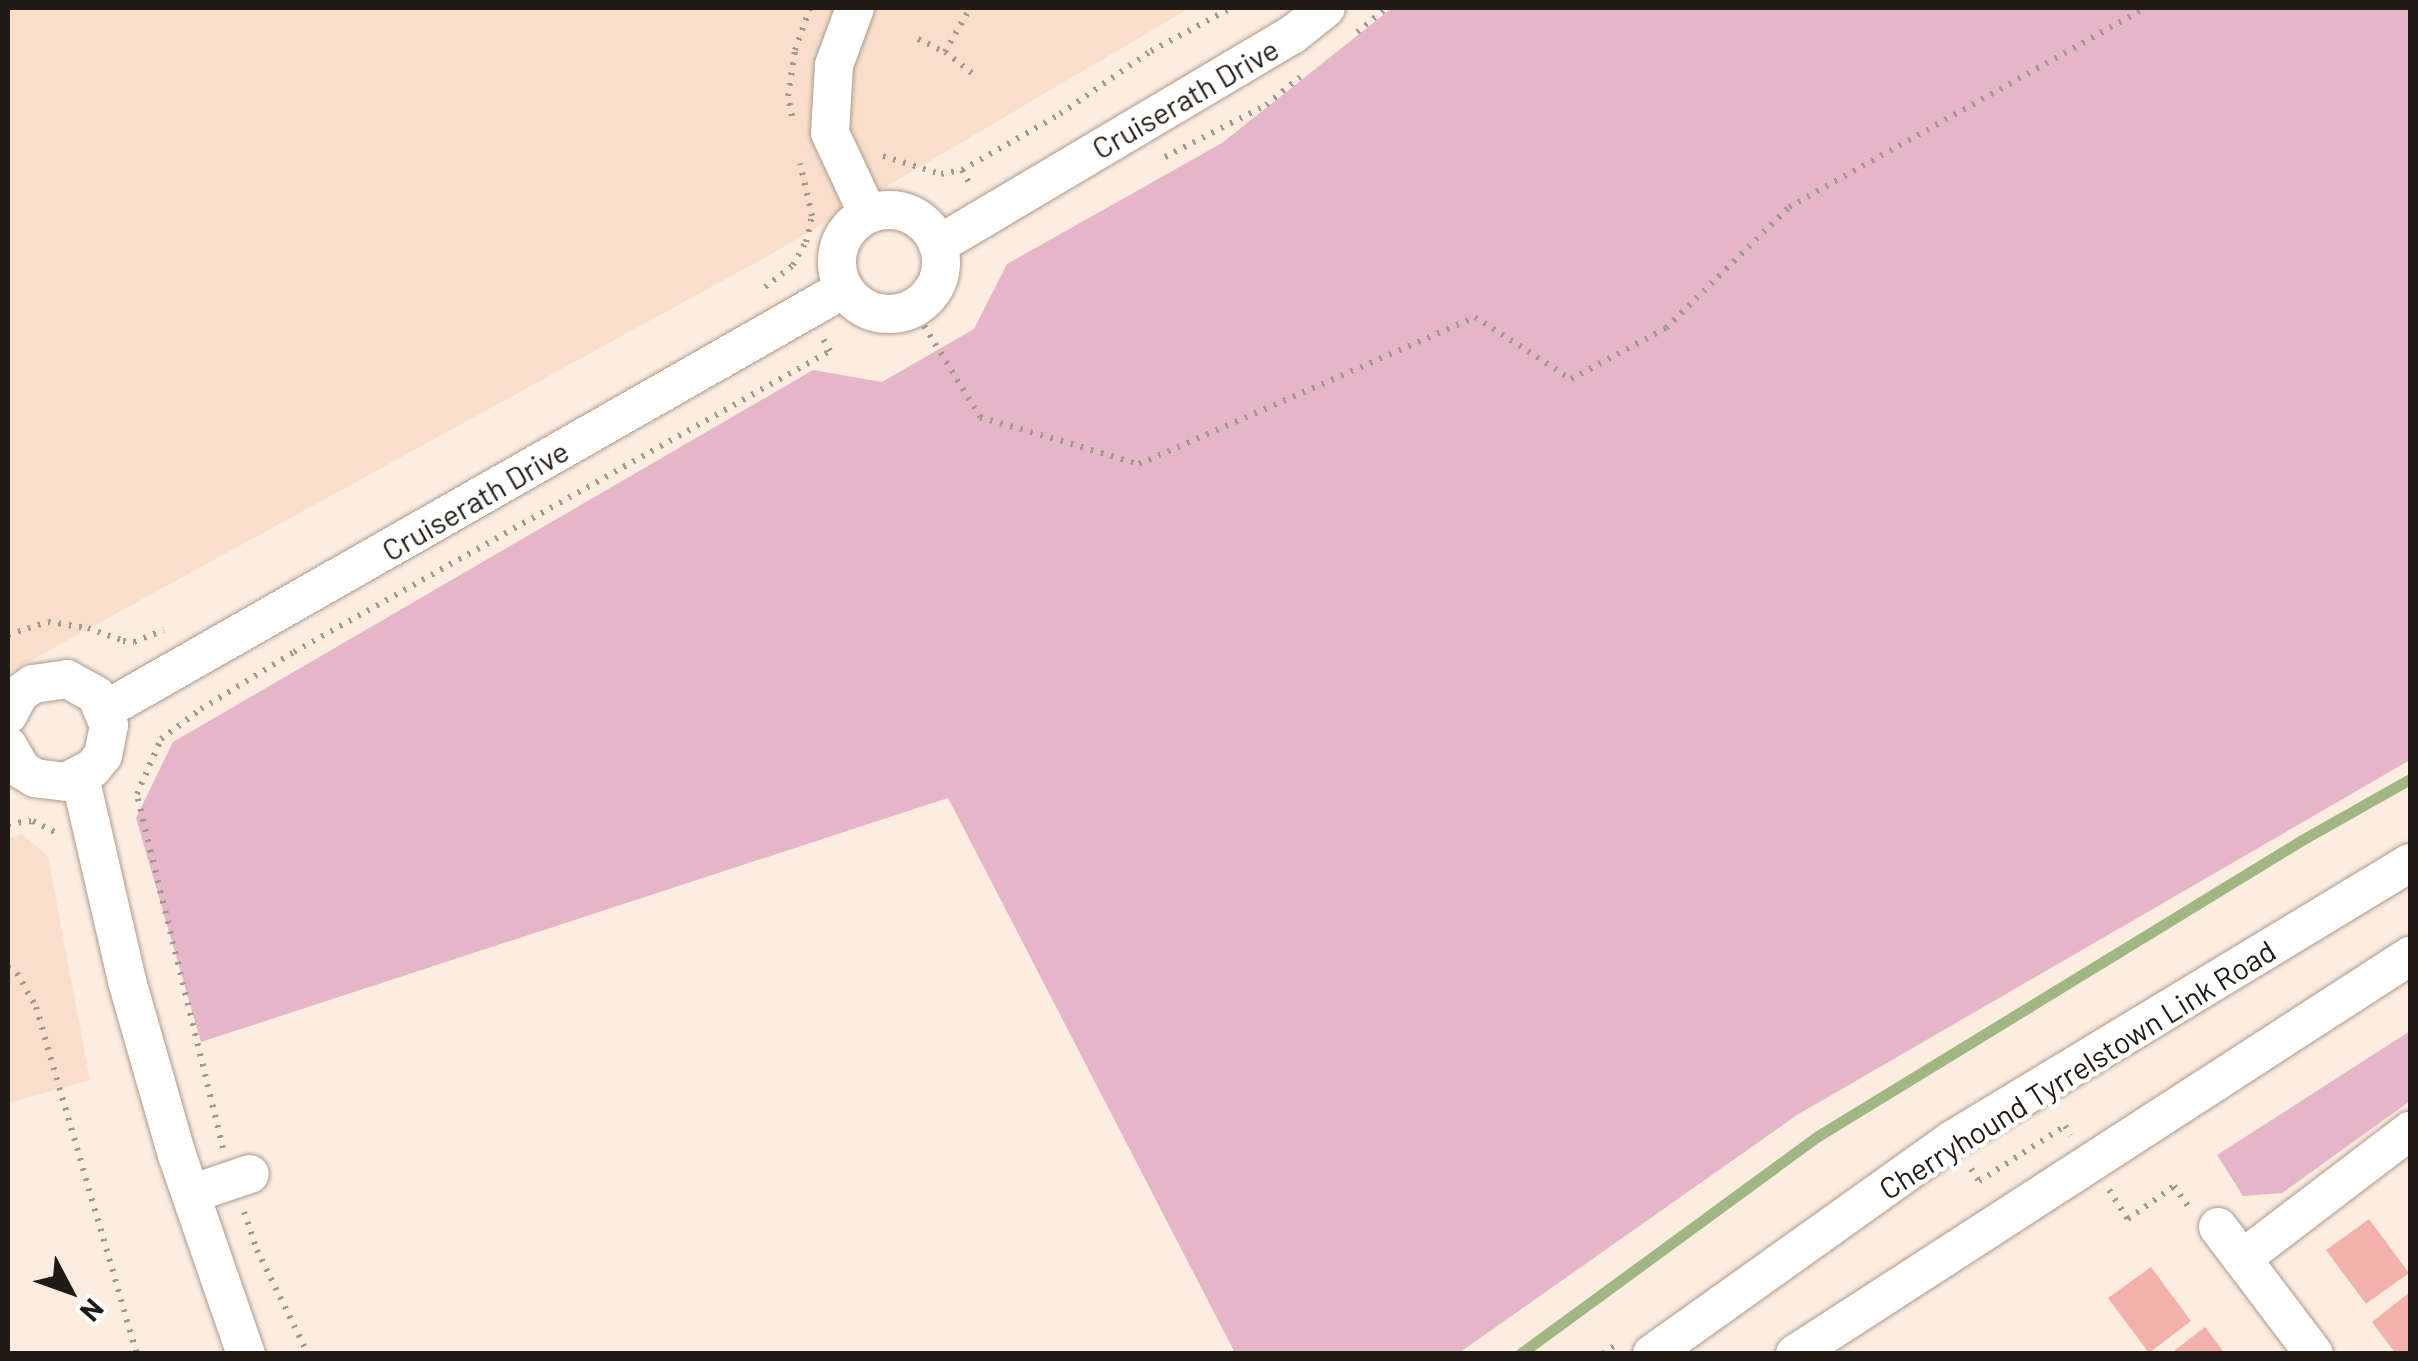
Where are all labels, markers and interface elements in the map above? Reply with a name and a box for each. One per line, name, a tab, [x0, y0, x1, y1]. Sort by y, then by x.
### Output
street label: Cruiserath Drive	[1085, 30, 1285, 166]
street label: Cruiserath Drive	[375, 432, 575, 568]
street label: Cherryhound Tyrrelstown Link Road	[1872, 932, 2282, 1206]
north arrow	[20, 1241, 120, 1341]
text: N	[74, 1293, 112, 1329]

